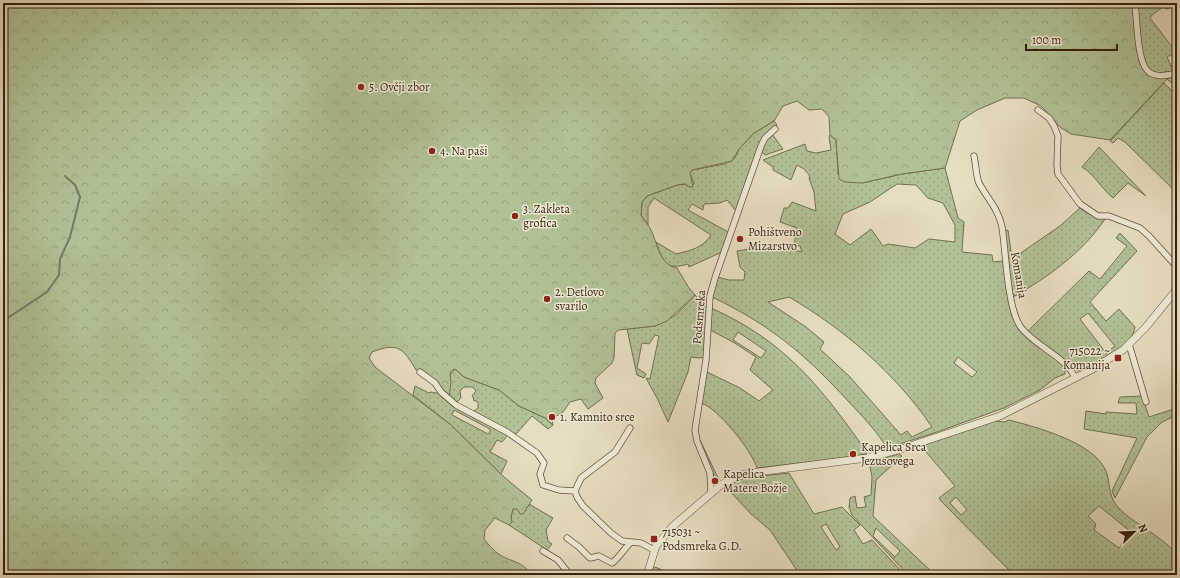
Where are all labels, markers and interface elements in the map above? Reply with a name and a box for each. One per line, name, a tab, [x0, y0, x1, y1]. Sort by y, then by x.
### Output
scale bar	[1026, 26, 1117, 52]
text: 100 m	[1032, 32, 1061, 48]
place label: 5. Ovčji zbor	[369, 79, 430, 95]
marker: 5. Ovčji zbor	[356, 82, 366, 92]
place label: 4. Na paši	[440, 143, 488, 159]
marker: 4. Na paši	[427, 146, 437, 156]
place label: 3. Zakleta grofica	[523, 201, 570, 231]
marker: 3. Zakleta grofica	[510, 211, 520, 221]
place label: Pohištveno Mizarstvo	[748, 224, 802, 254]
marker: Pohištveno Mizarstvo	[735, 234, 745, 244]
street label: Komanija	[1007, 250, 1031, 300]
place label: 2. Detlovo svarilo	[555, 284, 604, 314]
street label: Podsmreka	[689, 289, 709, 345]
marker: 2. Detlovo svarilo	[542, 294, 552, 304]
place label: 715022 ~ Komanija	[1063, 343, 1110, 373]
marker: 715022 ~ Komanija	[1113, 353, 1123, 363]
place label: 1. Kamnito srce	[560, 409, 635, 425]
marker: 1. Kamnito srce	[547, 412, 557, 422]
place label: Kapelica Srca Jezusovega	[861, 439, 927, 469]
marker: Kapelica Srca Jezusovega	[848, 449, 858, 459]
place label: Kapelica Matere Božje	[723, 466, 787, 496]
marker: Kapelica Matere Božje	[710, 476, 720, 486]
north arrow	[1114, 512, 1154, 552]
text: N	[1134, 522, 1151, 535]
place label: 715031 ~ Podsmreka G.D.	[662, 524, 742, 554]
marker: 715031 ~ Podsmreka G.D.	[649, 534, 659, 544]

